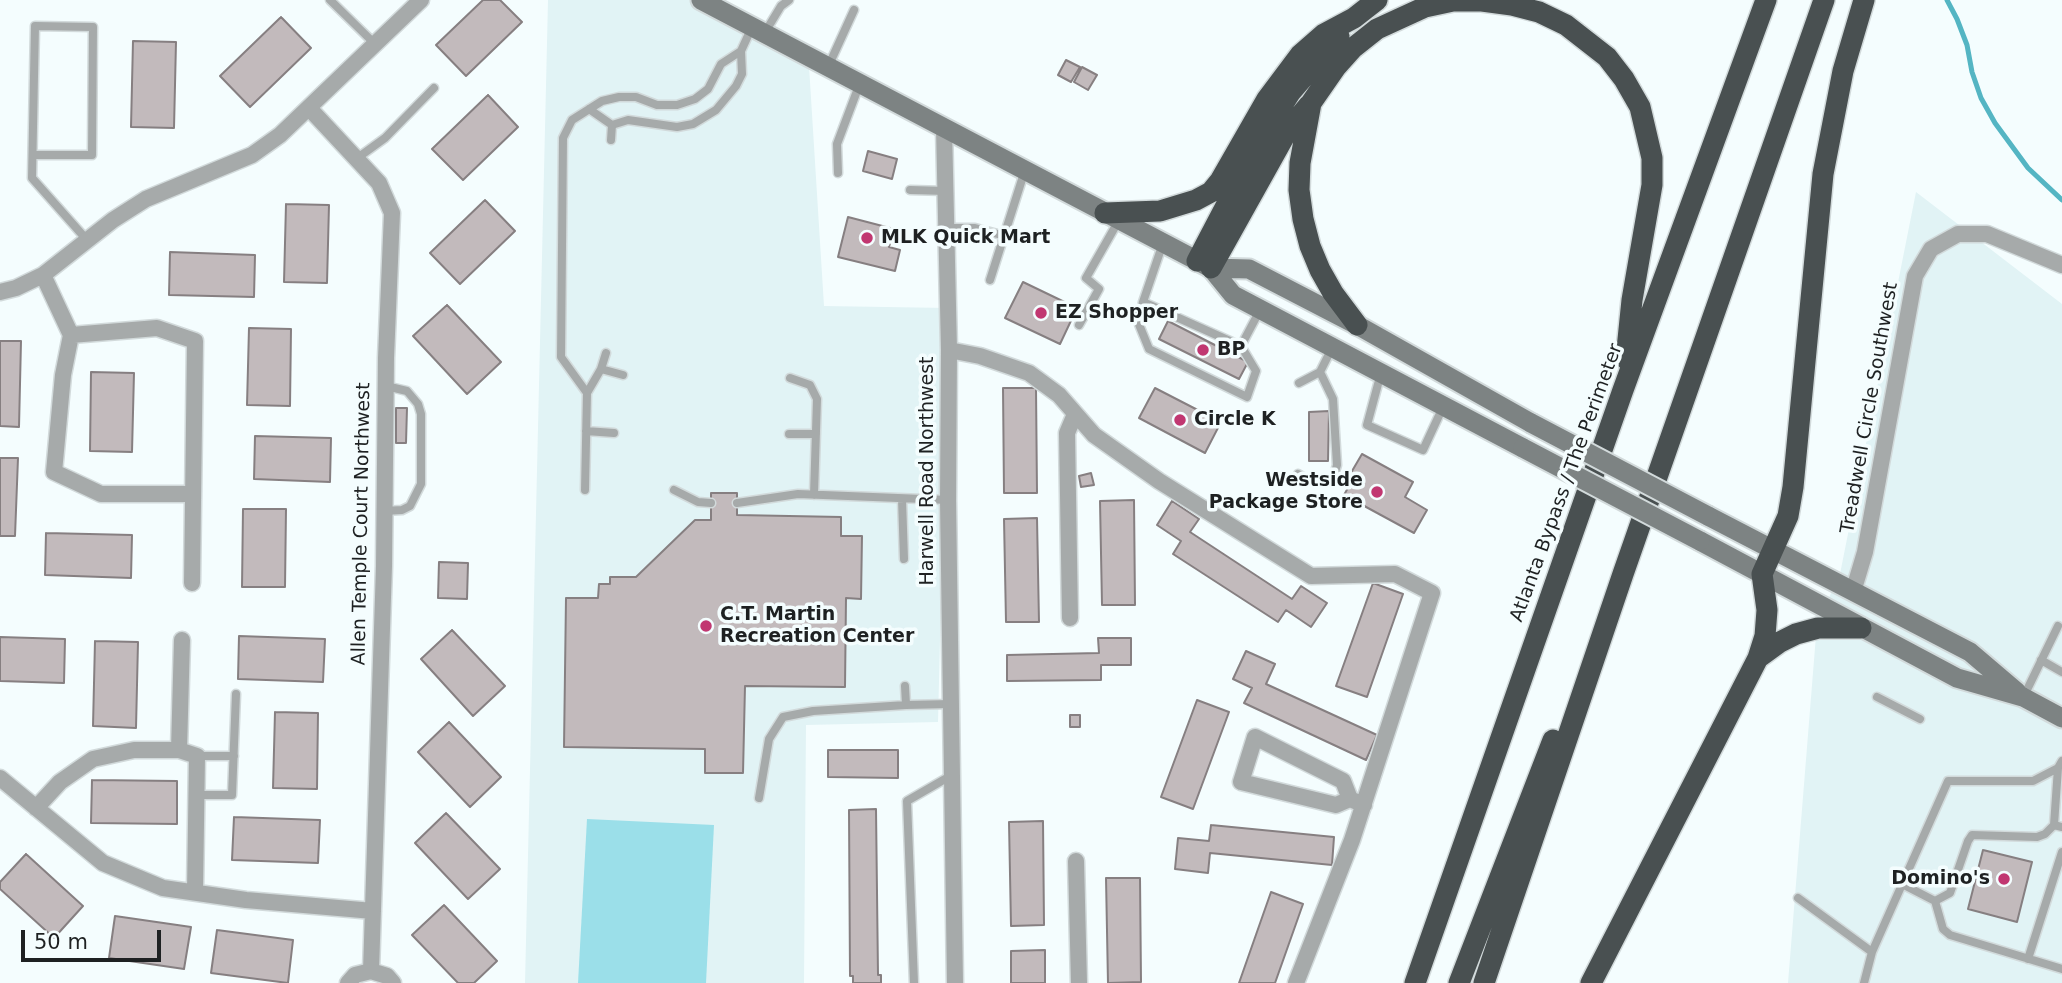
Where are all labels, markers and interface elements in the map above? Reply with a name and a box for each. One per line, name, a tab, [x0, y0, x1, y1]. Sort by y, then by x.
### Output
place label: MLK Quick Mart	[881, 227, 1050, 249]
marker: MLK Quick Mart	[859, 230, 875, 246]
street label: Treadwell Circle Southwest	[1837, 281, 1903, 535]
place label: EZ Shopper	[1055, 302, 1178, 324]
marker: EZ Shopper	[1033, 305, 1049, 321]
place label: BP	[1217, 339, 1245, 361]
street label: Atlanta Bypass / The Perimeter	[1506, 341, 1628, 625]
marker: BP	[1195, 342, 1211, 358]
street label: Harwell Road Northwest	[917, 356, 939, 586]
street label: Allen Temple Court Northwest	[348, 382, 376, 666]
place label: Circle K	[1194, 409, 1276, 431]
marker: Circle K	[1172, 412, 1188, 428]
place label: Westside Package Store	[1209, 470, 1363, 514]
marker: Westside Package Store	[1369, 484, 1385, 500]
place label: C.T. Martin Recreation Center	[720, 604, 914, 648]
marker: C.T. Martin Recreation Center	[698, 618, 714, 634]
place label: Domino's	[1891, 868, 1990, 890]
marker: Domino's	[1996, 871, 2012, 887]
scale bar	[24, 916, 164, 960]
text: 50 m	[34, 930, 88, 954]

